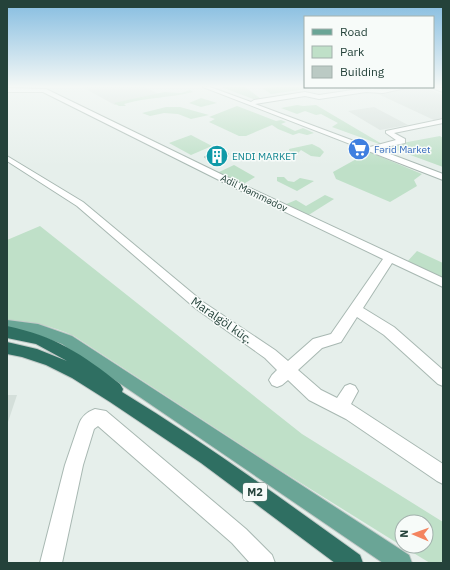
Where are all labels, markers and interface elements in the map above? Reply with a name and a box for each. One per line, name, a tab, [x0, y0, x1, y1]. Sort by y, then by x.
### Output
legend	[304, 16, 434, 88]
text: Road	[340, 24, 368, 39]
text: Park	[340, 44, 365, 59]
text: Building	[340, 64, 385, 79]
supermarket icon: Fərid Market	[346, 136, 372, 162]
building icon: ENDI MARKET	[204, 143, 230, 169]
place label: Fərid Market	[374, 143, 431, 156]
place label: ENDI MARKET	[232, 150, 297, 163]
street label: Adil Məmmədov	[219, 171, 290, 215]
street label: Maralgöl küç.	[188, 293, 256, 347]
road number: M2	[243, 483, 267, 501]
north arrow	[394, 514, 434, 554]
text: N	[397, 529, 411, 538]

